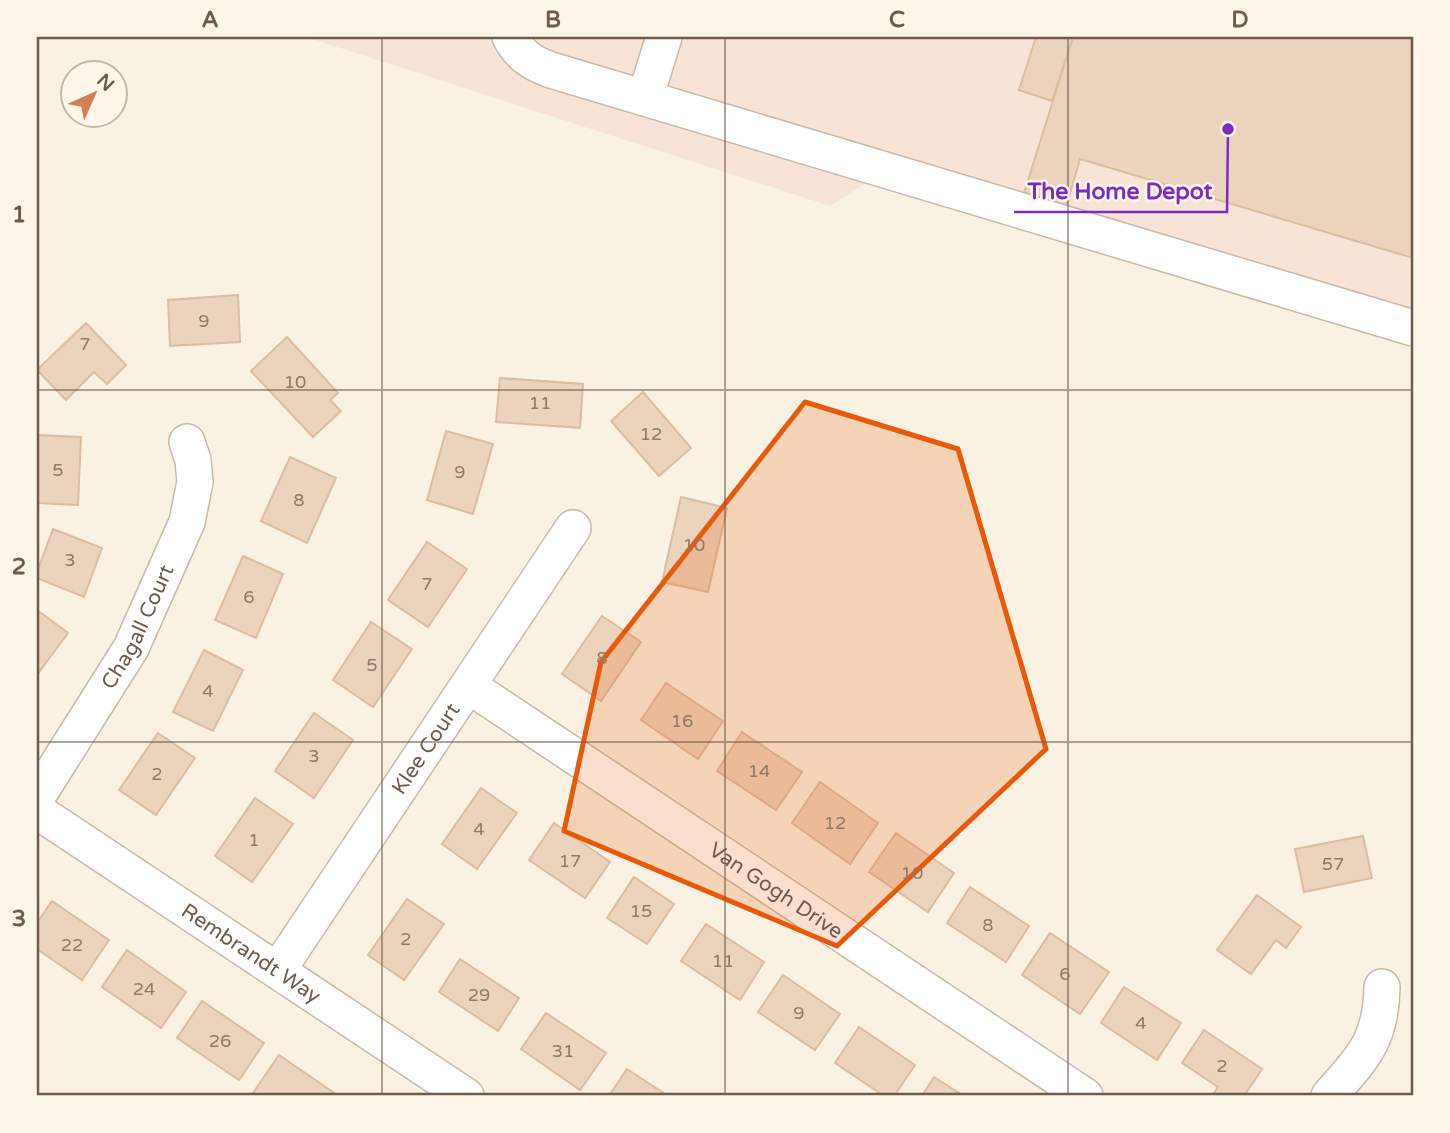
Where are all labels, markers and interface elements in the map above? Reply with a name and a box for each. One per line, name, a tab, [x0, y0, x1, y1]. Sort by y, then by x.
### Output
text: A	[201, 6, 219, 34]
text: B	[545, 6, 561, 34]
text: C	[889, 6, 905, 34]
text: D	[1231, 6, 1249, 34]
north arrow	[60, 60, 130, 130]
text: N	[92, 70, 118, 96]
callout: The Home Depot	[1014, 168, 1227, 212]
text: The Home Depot	[1026, 178, 1213, 206]
text: 1	[12, 201, 26, 229]
house number: 9	[198, 310, 210, 332]
house number: 7	[79, 333, 91, 355]
house number: 10	[284, 371, 306, 393]
house number: 11	[529, 392, 551, 414]
house number: 12	[640, 423, 662, 445]
house number: 5	[52, 459, 64, 481]
house number: 9	[454, 461, 466, 483]
house number: 8	[293, 489, 305, 511]
house number: 10	[683, 534, 705, 556]
house number: 3	[64, 549, 76, 571]
text: 2	[12, 553, 26, 581]
street label: Chagall Court	[96, 561, 179, 694]
house number: 7	[421, 573, 433, 595]
house number: 6	[243, 586, 255, 608]
house number: 8	[596, 647, 608, 669]
house number: 5	[366, 654, 378, 676]
house number: 4	[202, 680, 214, 702]
street label: Klee Court	[387, 699, 465, 799]
house number: 16	[671, 710, 693, 732]
house number: 3	[308, 745, 320, 767]
house number: 14	[748, 760, 770, 782]
house number: 2	[151, 763, 163, 785]
house number: 12	[824, 812, 846, 834]
house number: 4	[473, 818, 485, 840]
house number: 1	[248, 829, 260, 851]
street label: Van Gogh Drive	[704, 837, 848, 944]
house number: 17	[559, 850, 581, 872]
house number: 57	[1322, 853, 1344, 875]
house number: 10	[901, 862, 923, 884]
street label: Rembrandt Way	[176, 898, 325, 1009]
house number: 15	[630, 900, 652, 922]
text: 3	[12, 905, 26, 933]
house number: 8	[982, 914, 994, 936]
house number: 2	[400, 928, 412, 950]
house number: 22	[61, 934, 83, 956]
house number: 11	[712, 950, 734, 972]
house number: 6	[1059, 963, 1071, 985]
house number: 24	[133, 978, 155, 1000]
house number: 29	[468, 984, 490, 1006]
house number: 9	[793, 1002, 805, 1024]
house number: 4	[1135, 1012, 1147, 1034]
house number: 26	[209, 1030, 231, 1052]
house number: 31	[552, 1040, 574, 1062]
house number: 2	[1216, 1055, 1228, 1077]

